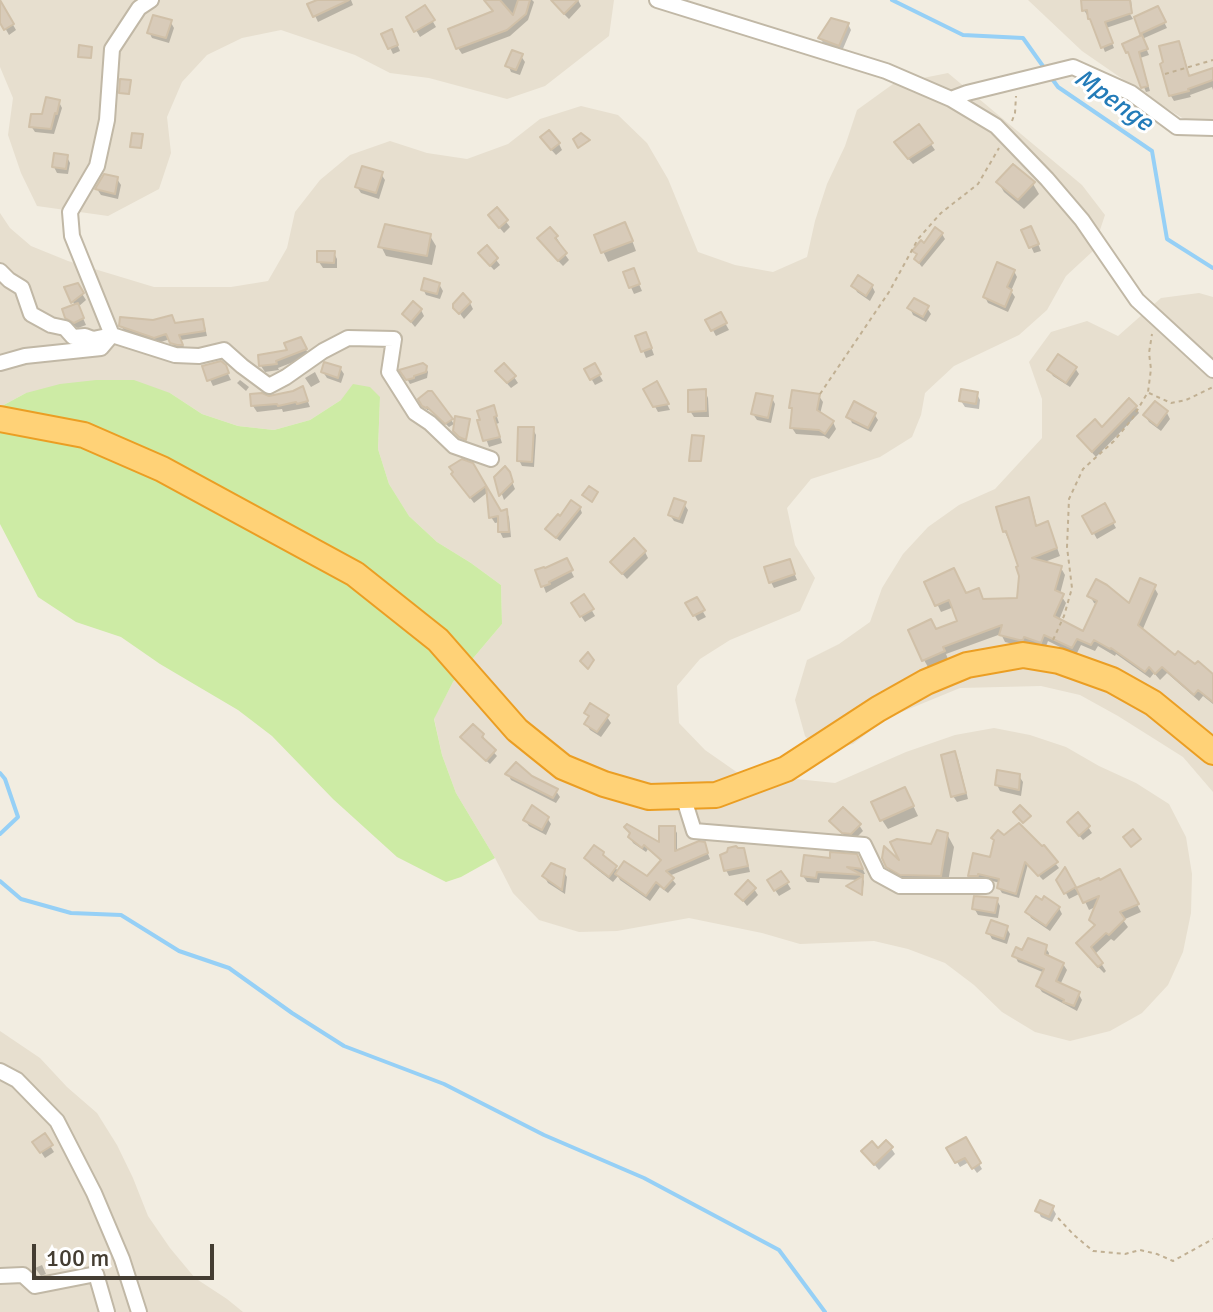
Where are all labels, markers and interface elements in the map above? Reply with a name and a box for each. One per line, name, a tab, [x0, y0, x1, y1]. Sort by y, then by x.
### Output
water label: Mpenge	[1068, 63, 1158, 139]
scale bar	[36, 1228, 218, 1278]
text: 100 m	[46, 1243, 109, 1273]

